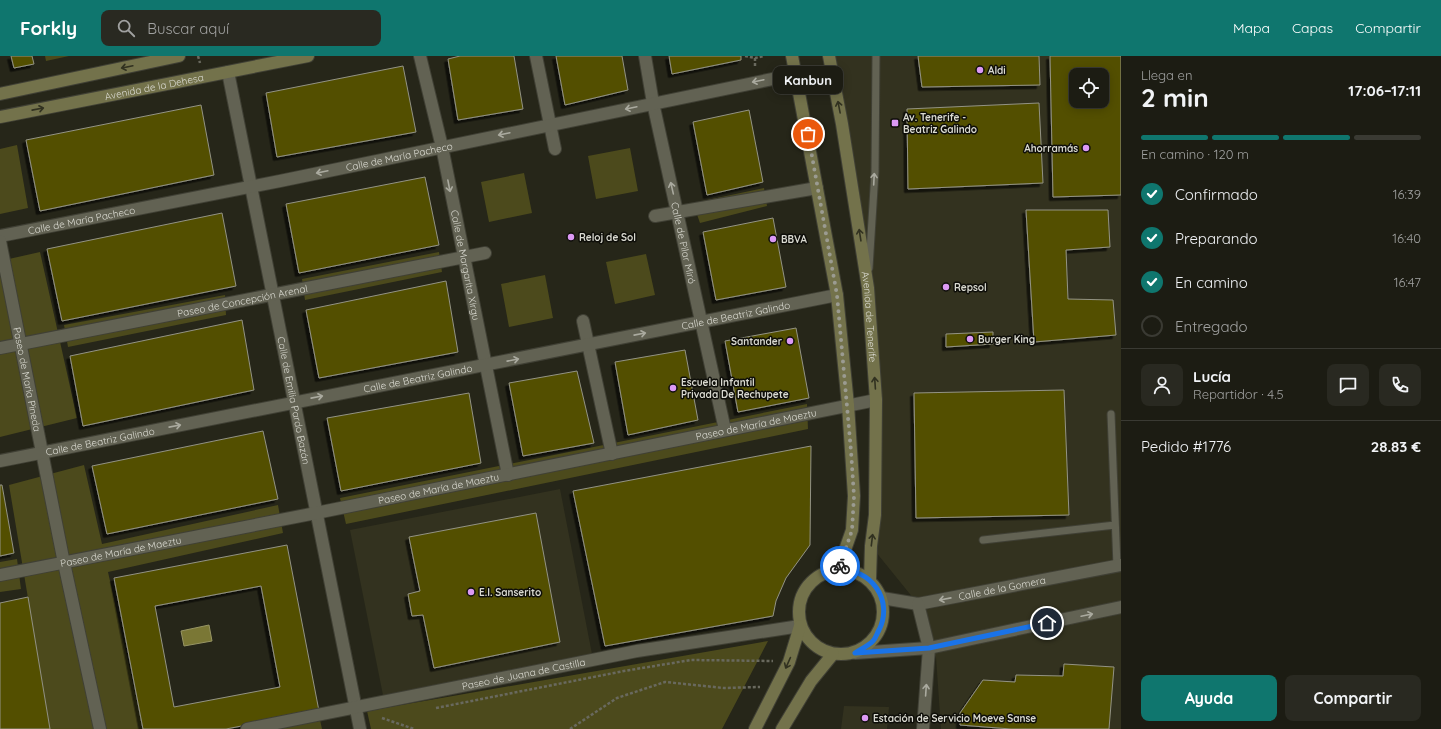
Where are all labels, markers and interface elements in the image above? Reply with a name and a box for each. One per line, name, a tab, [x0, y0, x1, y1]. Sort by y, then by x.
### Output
search box	[101, 10, 381, 46]
text: Forkly	[20, 16, 77, 40]
icon: search	[115, 17, 137, 39]
text: Buscar aquí	[147, 19, 229, 38]
text: Mapa	[1233, 19, 1270, 37]
text: Capas	[1292, 19, 1333, 37]
text: Compartir	[1355, 19, 1421, 37]
one-way arrow	[121, 63, 134, 71]
place label: Aldi	[988, 64, 1006, 77]
marker: Aldi	[975, 65, 985, 75]
callout: Kanbun	[773, 66, 843, 94]
text: Llega en	[1141, 67, 1192, 83]
map controls	[1069, 68, 1109, 108]
button: locate	[1069, 68, 1109, 108]
street label: Avenida de la Dehesa	[103, 70, 205, 103]
text: Kanbun	[784, 72, 832, 88]
one-way arrow	[752, 78, 765, 86]
text: 2 min	[1141, 81, 1209, 114]
text: 17:06–17:11	[1348, 81, 1421, 100]
one-way arrow	[835, 101, 843, 114]
one-way arrow	[625, 104, 638, 112]
one-way arrow	[31, 105, 44, 113]
place label: Av. Tenerife - Beatriz Galindo	[903, 111, 977, 136]
pin	[791, 117, 825, 151]
marker: Av. Tenerife - Beatriz Galindo	[890, 118, 900, 128]
icon: bag	[797, 123, 819, 145]
one-way arrow	[498, 131, 511, 139]
street label: Calle de María Pacheco	[345, 139, 454, 174]
place label: Ahorramás	[1024, 142, 1078, 155]
marker: Ahorramás	[1081, 143, 1091, 153]
text: En camino · 120 m	[1141, 146, 1249, 162]
one-way arrow	[316, 168, 329, 176]
one-way arrow	[871, 173, 878, 186]
one-way arrow	[446, 179, 454, 192]
one-way arrow	[668, 182, 675, 195]
icon: check	[1141, 183, 1163, 205]
text: Confirmado	[1175, 185, 1258, 204]
text: 16:39	[1393, 186, 1421, 202]
street label: Calle de Pilar Miró	[669, 201, 699, 285]
street label: Calle de María Pacheco	[27, 203, 136, 237]
street label: Calle de Margarita Xirgu	[448, 209, 483, 321]
icon: check	[1141, 227, 1163, 249]
one-way arrow	[856, 229, 864, 242]
text: Preparando	[1175, 229, 1258, 248]
text: 16:40	[1392, 230, 1421, 246]
place label: Reloj de Sol	[579, 231, 636, 244]
marker: Reloj de Sol	[566, 232, 576, 242]
place label: BBVA	[781, 233, 807, 246]
marker: BBVA	[768, 234, 778, 244]
street label: Avenida de Tenerife	[859, 270, 880, 363]
icon: check	[1141, 271, 1163, 293]
text: En camino	[1175, 273, 1248, 292]
text: 16:47	[1394, 274, 1421, 290]
street label: Paseo de Concepción Arenal	[176, 281, 309, 320]
place label: Repsol	[954, 281, 987, 294]
marker: Repsol	[941, 282, 951, 292]
street label: Calle de Beatriz Galindo	[680, 298, 791, 332]
text: Entregado	[1175, 317, 1248, 336]
street label: Paseo de María Pineda	[11, 326, 44, 433]
one-way arrow	[634, 330, 647, 338]
place label: Burger King	[978, 333, 1035, 346]
marker: Burger King	[965, 334, 975, 344]
place label: Santander	[731, 335, 783, 348]
street label: Calle de Emilia Pardo Bazán	[275, 336, 313, 465]
marker: Santander	[785, 336, 795, 346]
one-way arrow	[506, 355, 519, 363]
street label: Calle de Beatriz Galindo	[362, 361, 473, 395]
button: person	[1141, 364, 1183, 406]
button: chat	[1327, 364, 1369, 406]
button: phone	[1379, 364, 1421, 406]
text: Lucía	[1193, 367, 1231, 386]
place label: Escuela Infantil Privada De Rechupete	[681, 376, 789, 401]
one-way arrow	[871, 377, 878, 390]
marker: Escuela Infantil Privada De Rechupete	[668, 383, 678, 393]
text: Repartidor · 4.5	[1193, 386, 1284, 402]
one-way arrow	[310, 393, 323, 401]
street label: Paseo de María de Maeztu	[695, 406, 818, 443]
one-way arrow	[169, 421, 182, 429]
street label: Calle de Beatriz Galindo	[45, 424, 156, 458]
text: Pedido #1776	[1141, 437, 1231, 456]
text: 28.83 €	[1371, 437, 1421, 456]
street label: Paseo de María de Maeztu	[377, 470, 500, 507]
street label: Paseo de María de Maeztu	[59, 533, 182, 570]
one-way arrow	[868, 534, 876, 547]
courier	[820, 546, 860, 586]
icon: bike	[829, 555, 851, 577]
street label: Calle de la Gomera	[957, 573, 1047, 603]
place label: E.I. Sanserito	[479, 586, 541, 599]
marker: E.I. Sanserito	[466, 587, 476, 597]
one-way arrow	[939, 595, 952, 603]
pin	[1030, 606, 1064, 640]
one-way arrow	[1080, 610, 1093, 618]
icon: home	[1036, 612, 1058, 634]
street label: Paseo de Juana de Castilla	[461, 655, 586, 692]
one-way arrow	[784, 657, 791, 669]
button: Ayuda	[1141, 675, 1277, 721]
button: Compartir	[1285, 675, 1421, 721]
one-way arrow	[923, 684, 930, 697]
place label: Estación de Servicio Moeve Sanse	[873, 712, 1036, 725]
marker: Estación de Servicio Moeve Sanse	[860, 713, 870, 723]

